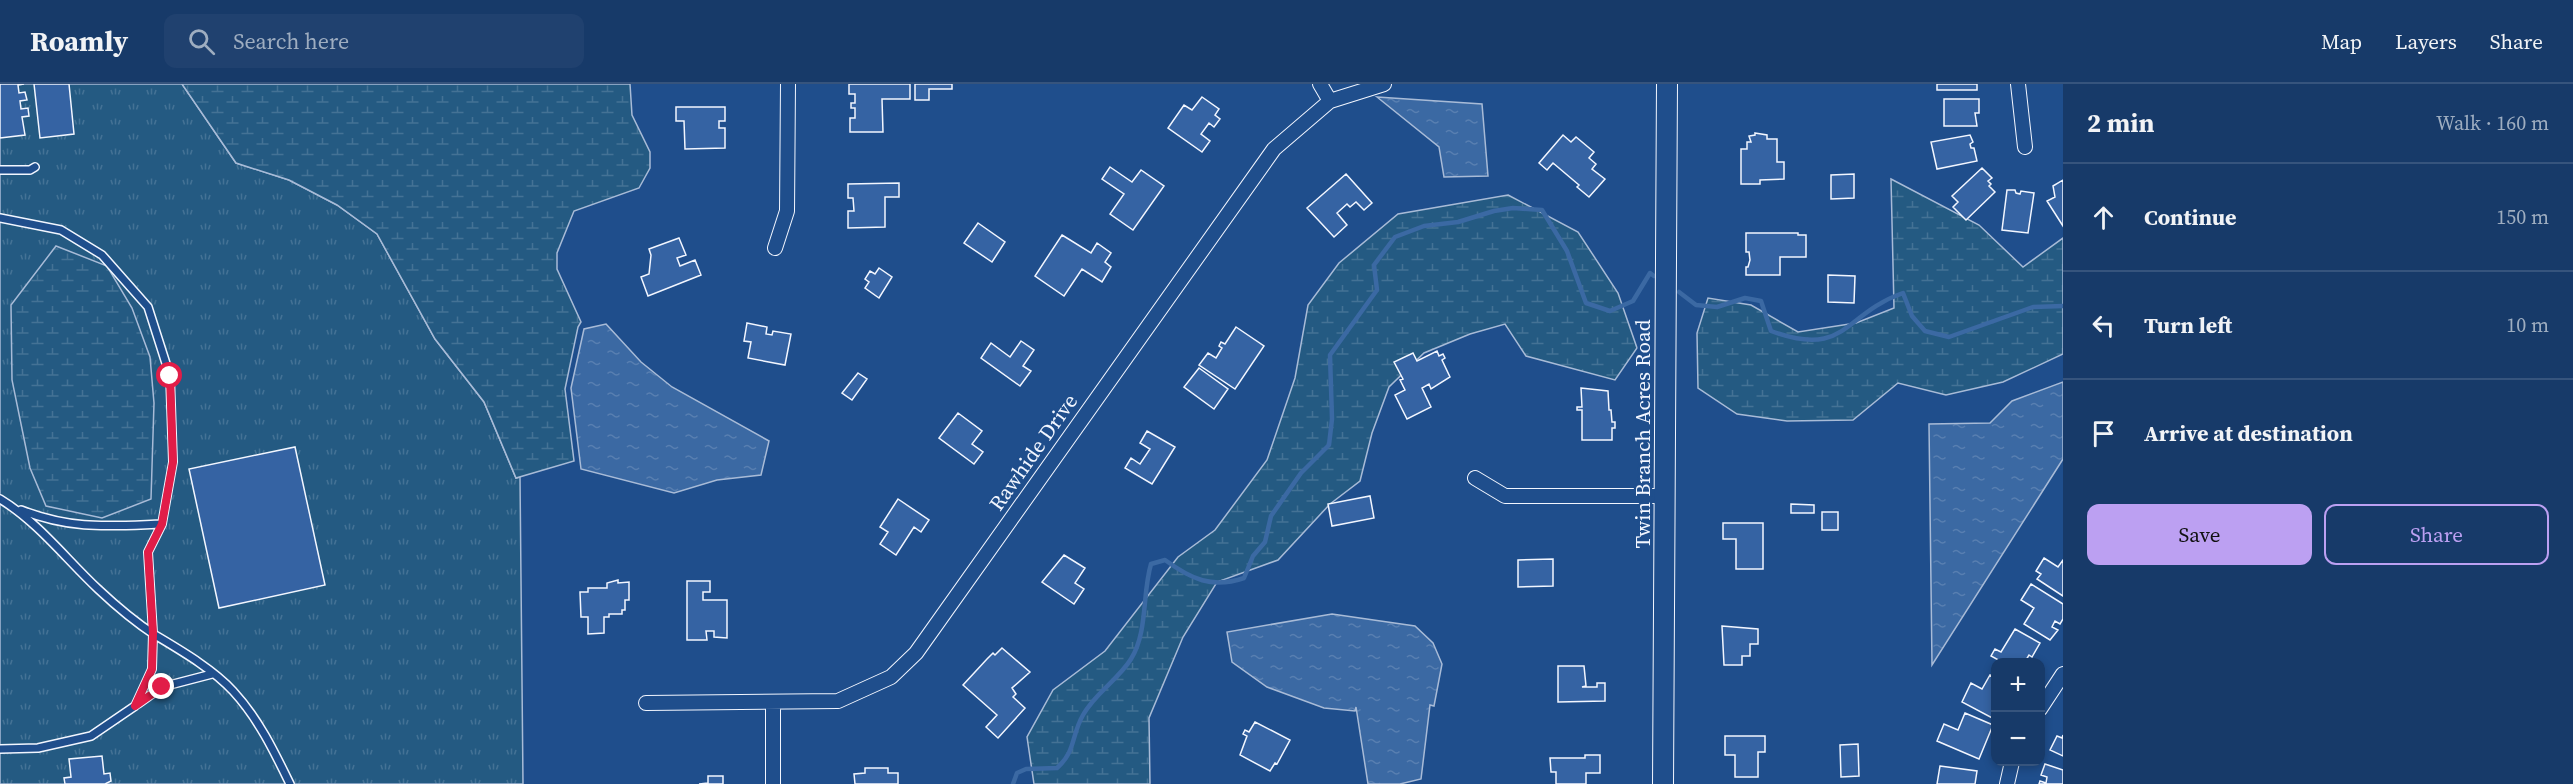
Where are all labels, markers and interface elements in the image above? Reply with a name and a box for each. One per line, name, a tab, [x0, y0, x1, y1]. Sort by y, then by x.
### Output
search box	[164, 14, 584, 68]
text: Roamly	[30, 22, 128, 60]
icon: search	[185, 25, 218, 58]
text: Search here	[233, 26, 349, 56]
text: Map	[2321, 27, 2362, 56]
text: Layers	[2395, 27, 2457, 56]
text: Share	[2490, 27, 2543, 56]
text: 2 min	[2087, 105, 2154, 141]
text: Walk · 160 m	[2436, 109, 2549, 137]
icon: ahead	[2087, 201, 2120, 234]
text: Continue	[2144, 202, 2237, 232]
text: 150 m	[2496, 203, 2549, 231]
icon: left	[2087, 309, 2120, 342]
text: Turn left	[2144, 310, 2232, 340]
text: 10 m	[2506, 311, 2549, 339]
street label: Twin Branch Acres Road	[1628, 319, 1657, 549]
route start	[156, 362, 182, 388]
street label: Rawhide Drive	[982, 388, 1084, 516]
icon: arrive	[2087, 417, 2120, 450]
text: Arrive at destination	[2144, 418, 2353, 448]
button: Save	[2087, 504, 2312, 565]
button: Share	[2324, 504, 2549, 565]
map controls	[1991, 658, 2045, 766]
button: +	[1991, 658, 2045, 712]
route end	[148, 673, 174, 699]
button: −	[1991, 712, 2045, 766]

